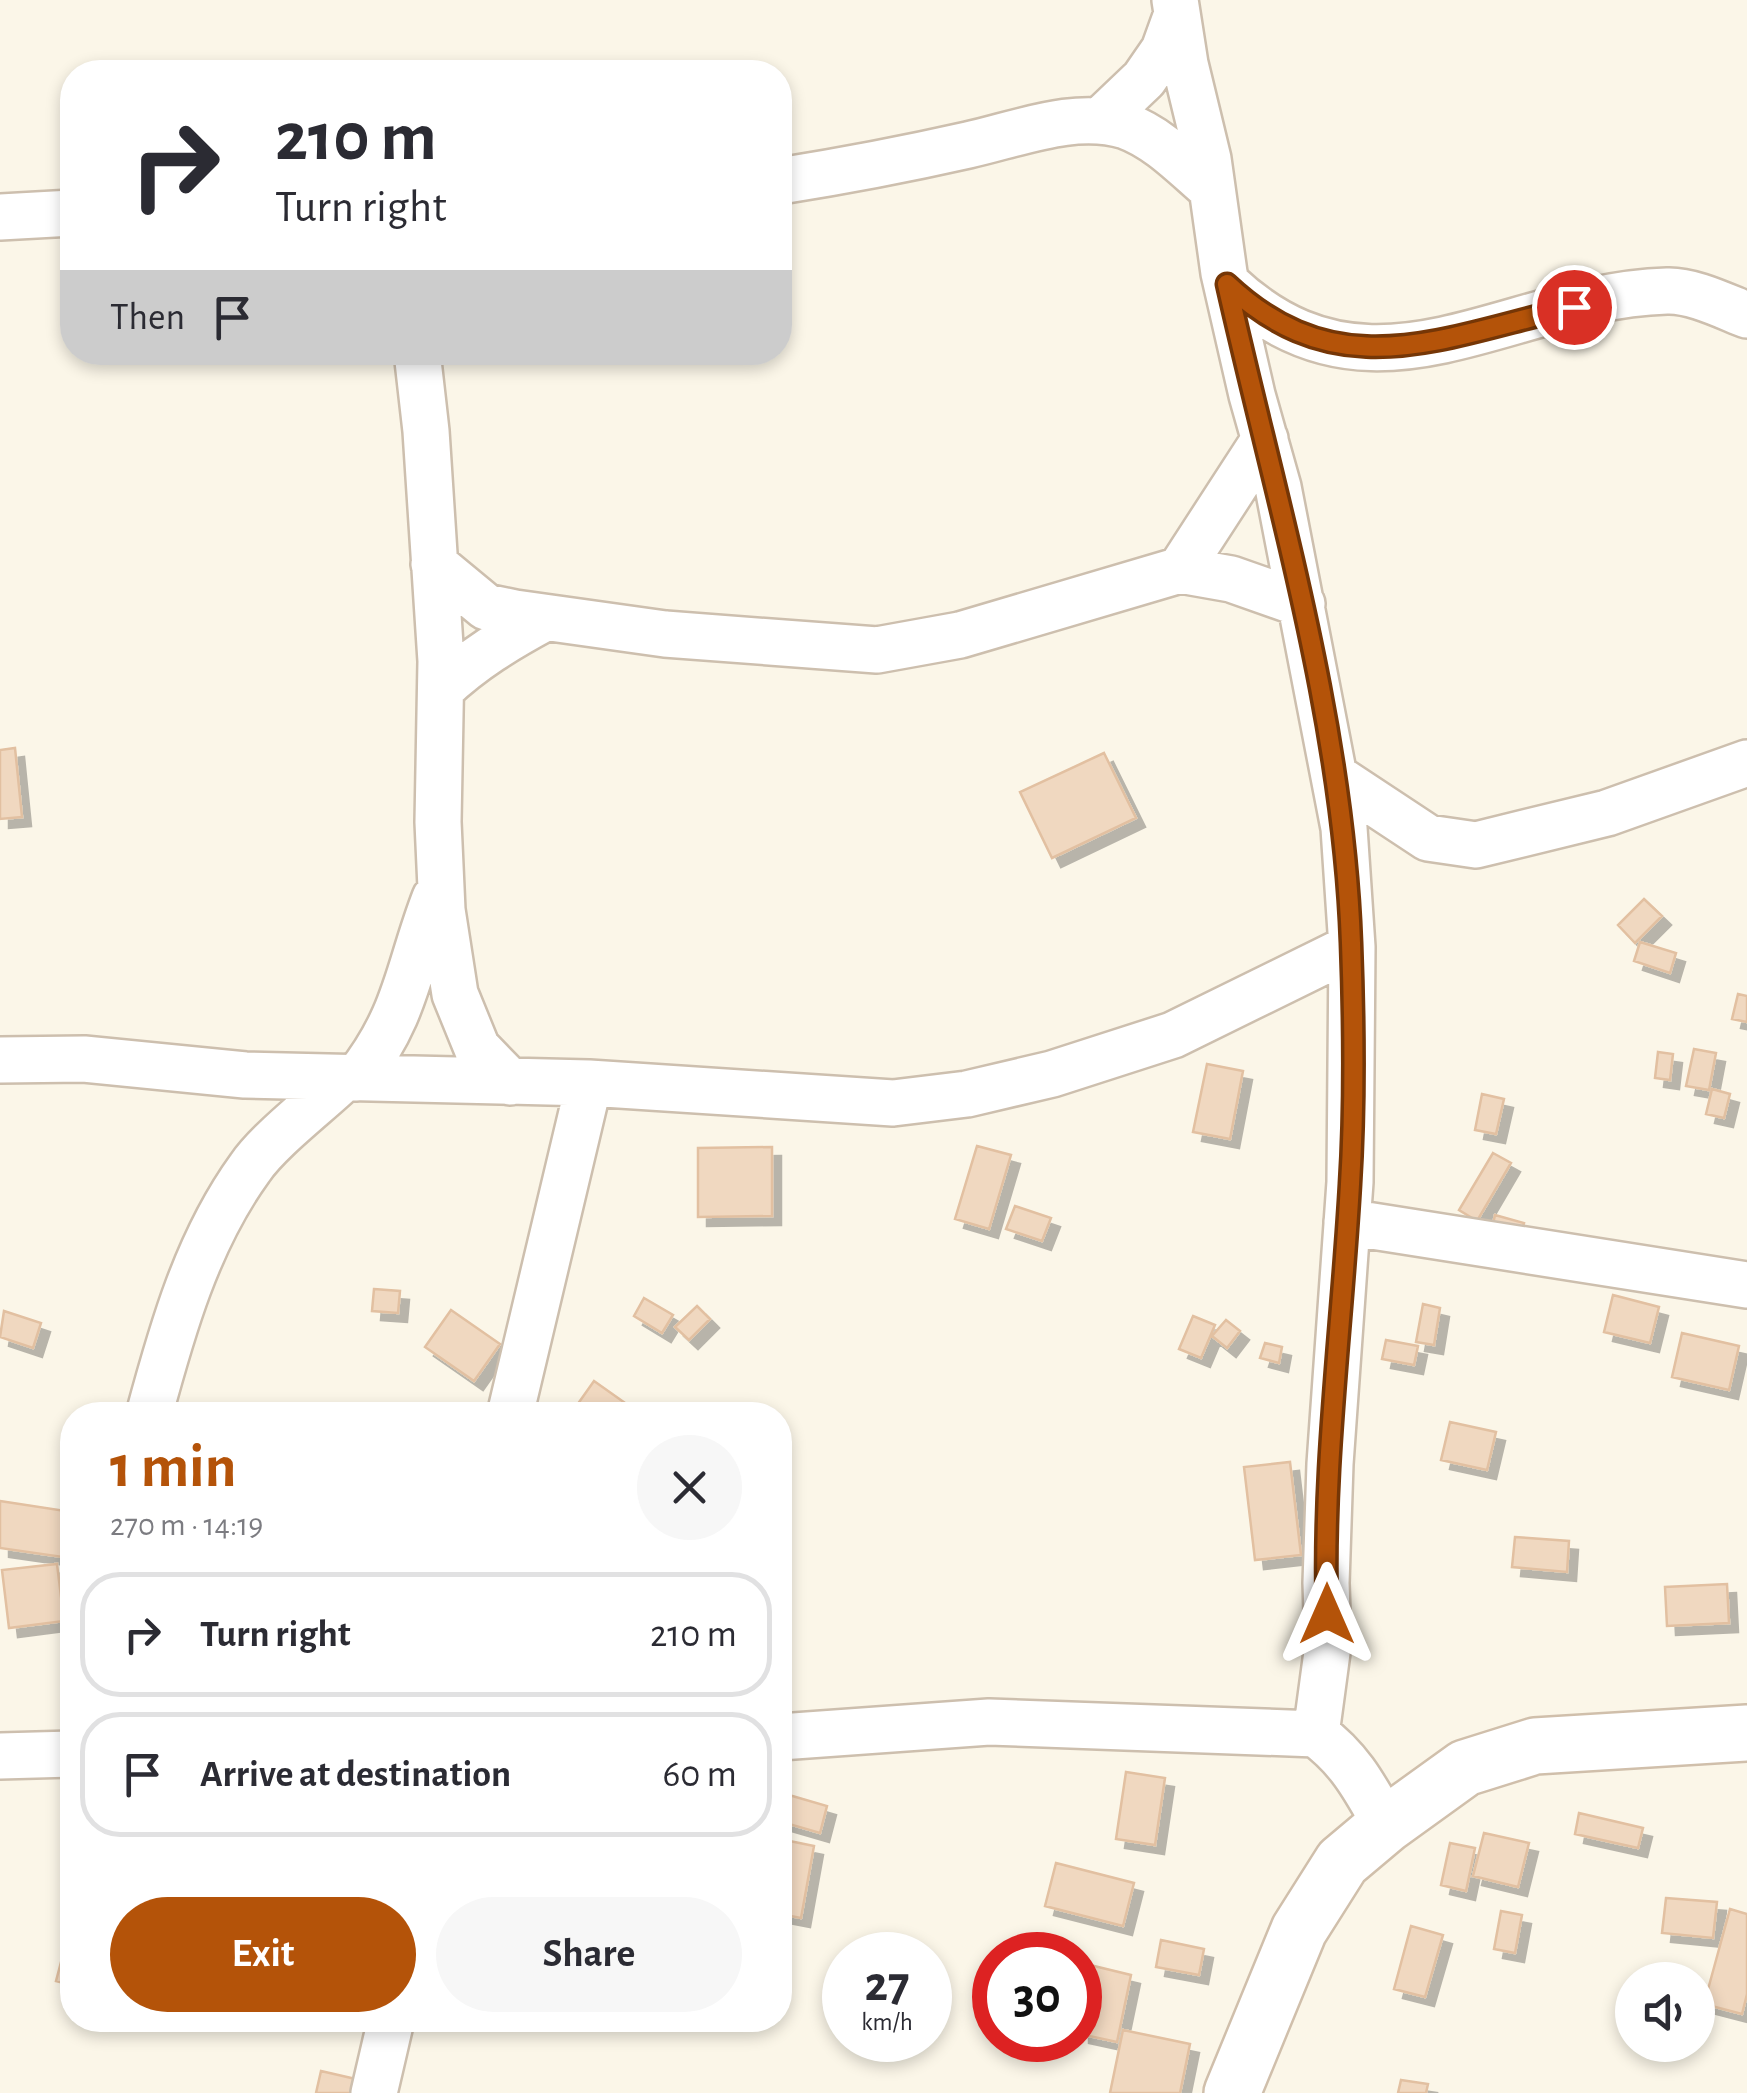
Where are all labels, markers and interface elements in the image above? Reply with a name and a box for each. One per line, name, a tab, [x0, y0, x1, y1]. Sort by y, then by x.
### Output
icon: right	[110, 100, 240, 230]
text: 210 m	[275, 103, 437, 173]
text: Turn right	[275, 185, 447, 230]
pin	[1532, 265, 1617, 350]
icon: arrive	[1547, 280, 1602, 335]
icon: arrive	[205, 290, 260, 345]
text: Then	[110, 299, 185, 337]
button: close	[637, 1435, 742, 1540]
text: 1 min	[110, 1438, 236, 1498]
text: 270 m · 14:19	[110, 1509, 263, 1541]
position arrow	[1275, 1562, 1379, 1666]
icon: right	[115, 1607, 170, 1662]
text: Turn right	[200, 1616, 350, 1654]
text: 210 m	[650, 1616, 737, 1654]
icon: arrive	[115, 1747, 170, 1802]
text: Arrive at destination	[200, 1756, 511, 1794]
text: 60 m	[662, 1756, 737, 1794]
button: Exit	[110, 1897, 416, 2012]
button: Share	[436, 1897, 742, 2012]
speed limit sign: 30	[972, 1932, 1102, 2062]
text: 27	[864, 1960, 910, 2010]
map controls	[1615, 1962, 1715, 2062]
button: sound	[1615, 1962, 1715, 2062]
text: km/h	[861, 2010, 913, 2035]

